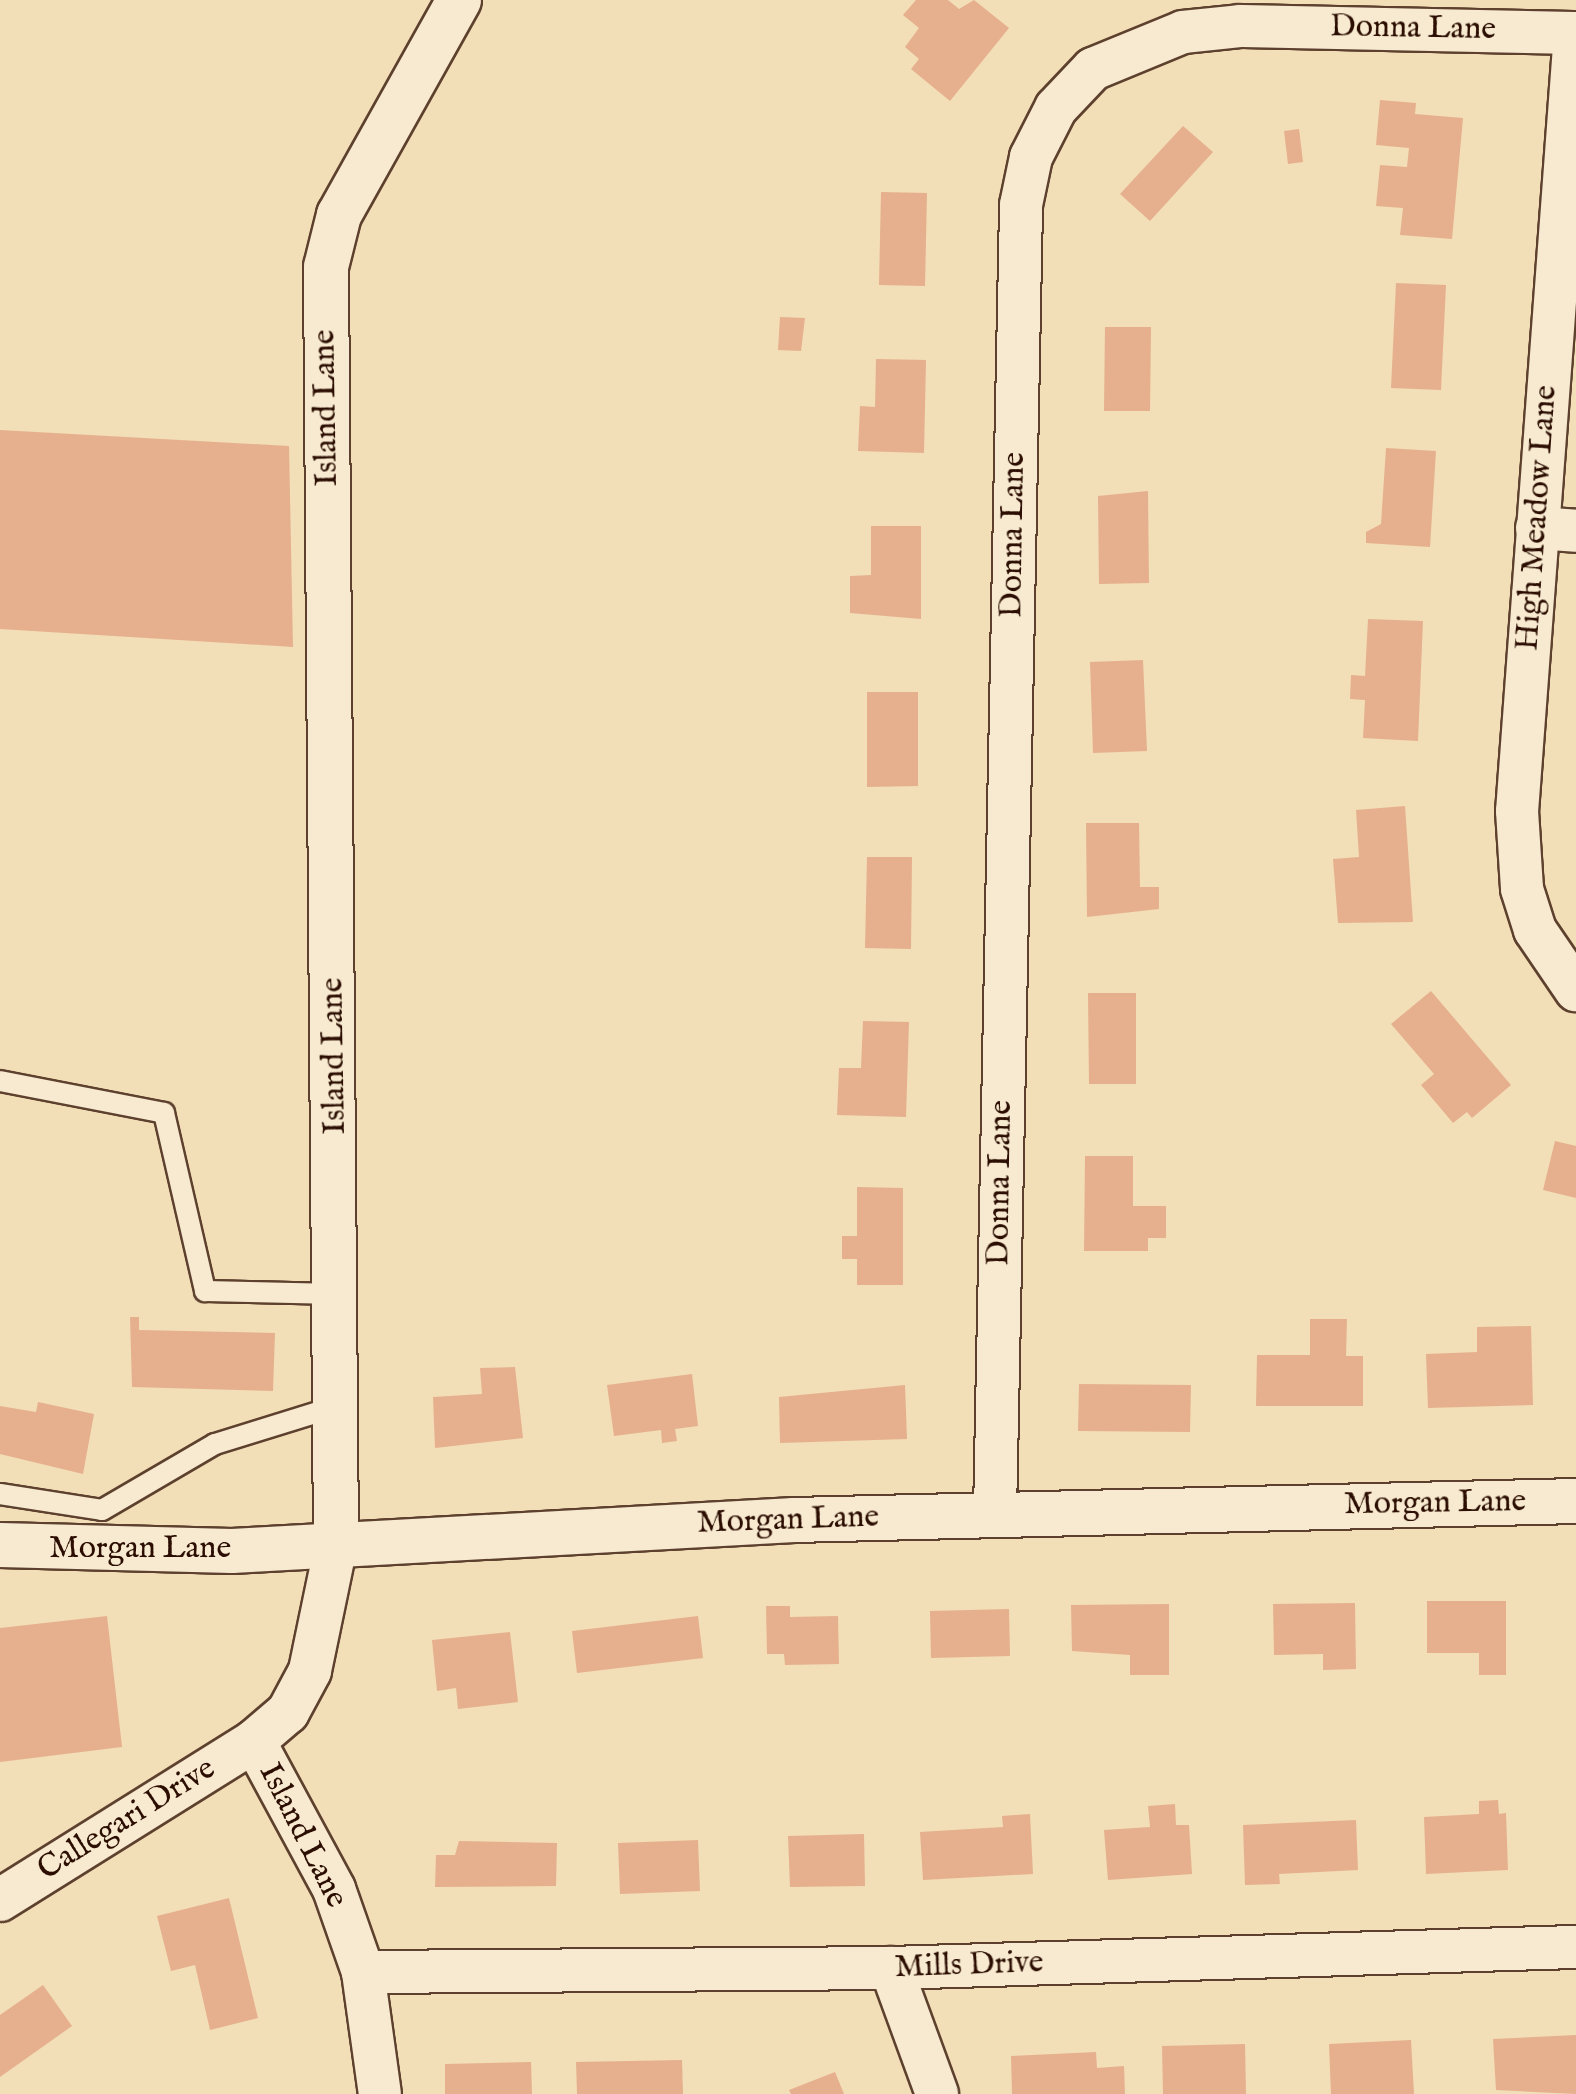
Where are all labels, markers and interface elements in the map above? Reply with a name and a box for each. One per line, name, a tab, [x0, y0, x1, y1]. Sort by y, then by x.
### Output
street label: Donna Lane	[1330, 8, 1496, 50]
street label: Island Lane	[306, 329, 348, 487]
street label: High Meadow Lane	[1510, 384, 1566, 652]
street label: Donna Lane	[993, 452, 1035, 618]
street label: Island Lane	[314, 977, 356, 1135]
street label: Donna Lane	[980, 1100, 1022, 1266]
street label: Morgan Lane	[1344, 1483, 1526, 1525]
street label: Morgan Lane	[696, 1499, 880, 1543]
street label: Morgan Lane	[49, 1530, 231, 1568]
street label: Callegari Drive	[31, 1750, 223, 1890]
street label: Island Lane	[249, 1757, 355, 1915]
street label: Mills Drive	[894, 1944, 1044, 1988]

